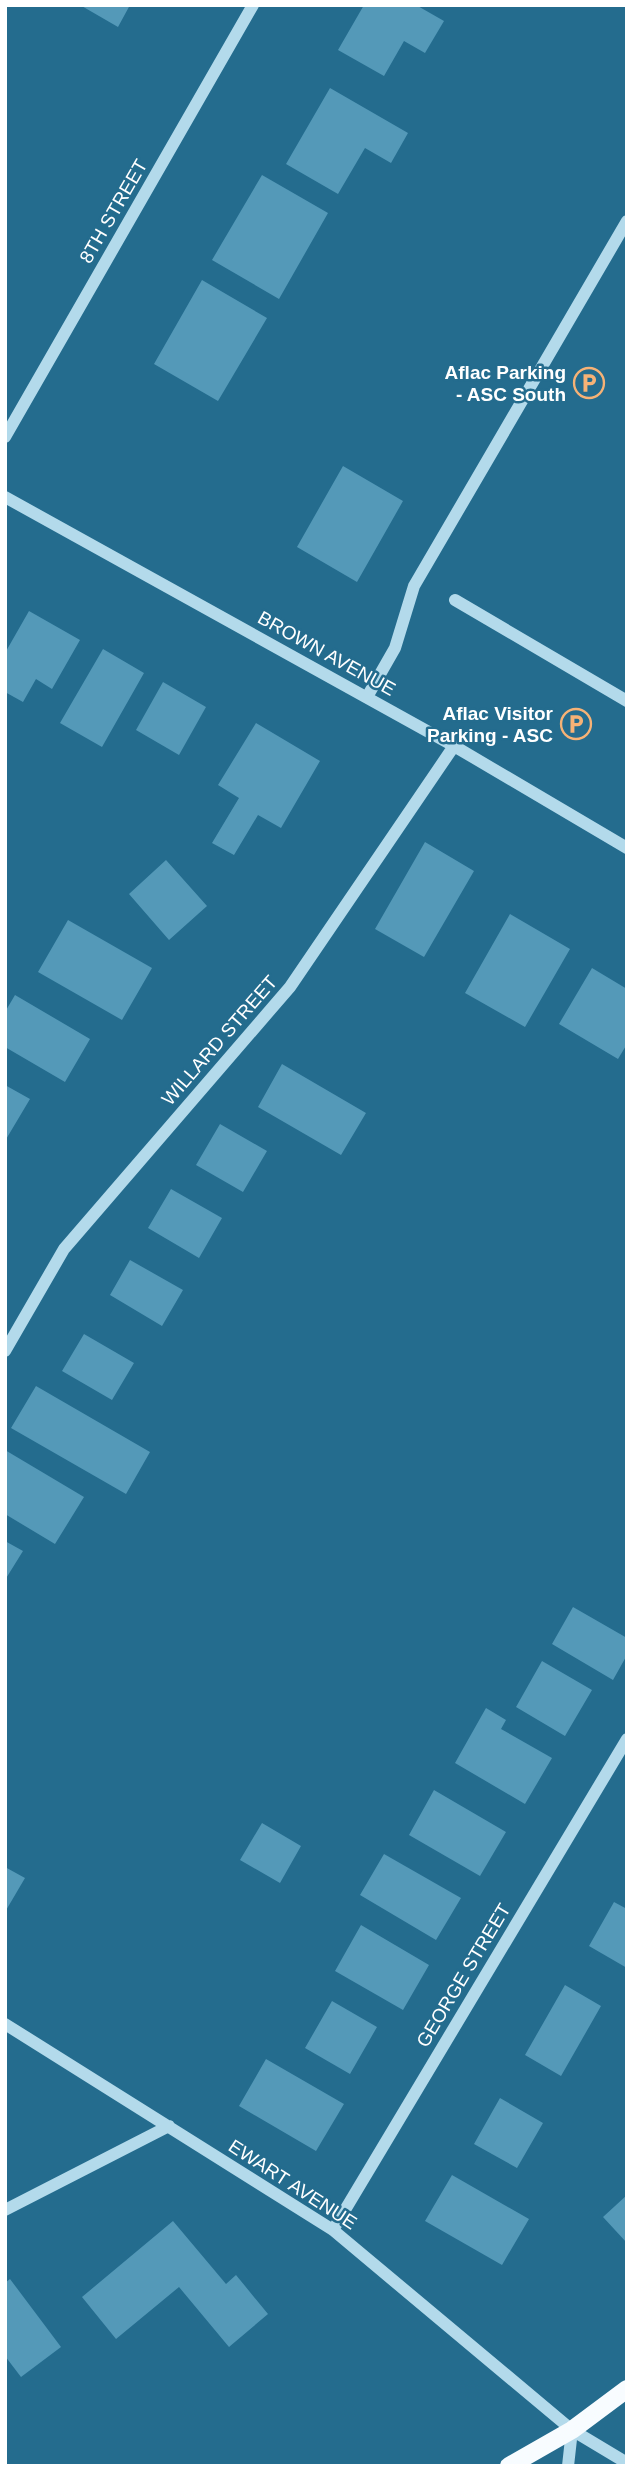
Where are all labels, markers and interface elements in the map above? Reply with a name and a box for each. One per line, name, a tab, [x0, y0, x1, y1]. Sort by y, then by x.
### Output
street label: 8TH STREET	[75, 155, 152, 267]
place label: Aflac Parking - ASC South	[445, 362, 566, 405]
parking icon: Aflac Parking - ASC South	[572, 366, 606, 400]
street label: BROWN AVENUE	[254, 607, 399, 700]
place label: Aflac Visitor Parking - ASC	[427, 703, 554, 746]
parking icon: Aflac Visitor Parking - ASC	[559, 707, 593, 741]
street label: WILLARD STREET	[157, 971, 282, 1109]
street label: GEORGE STREET	[412, 1899, 515, 2051]
street label: EWART AVENUE	[225, 2135, 361, 2234]

